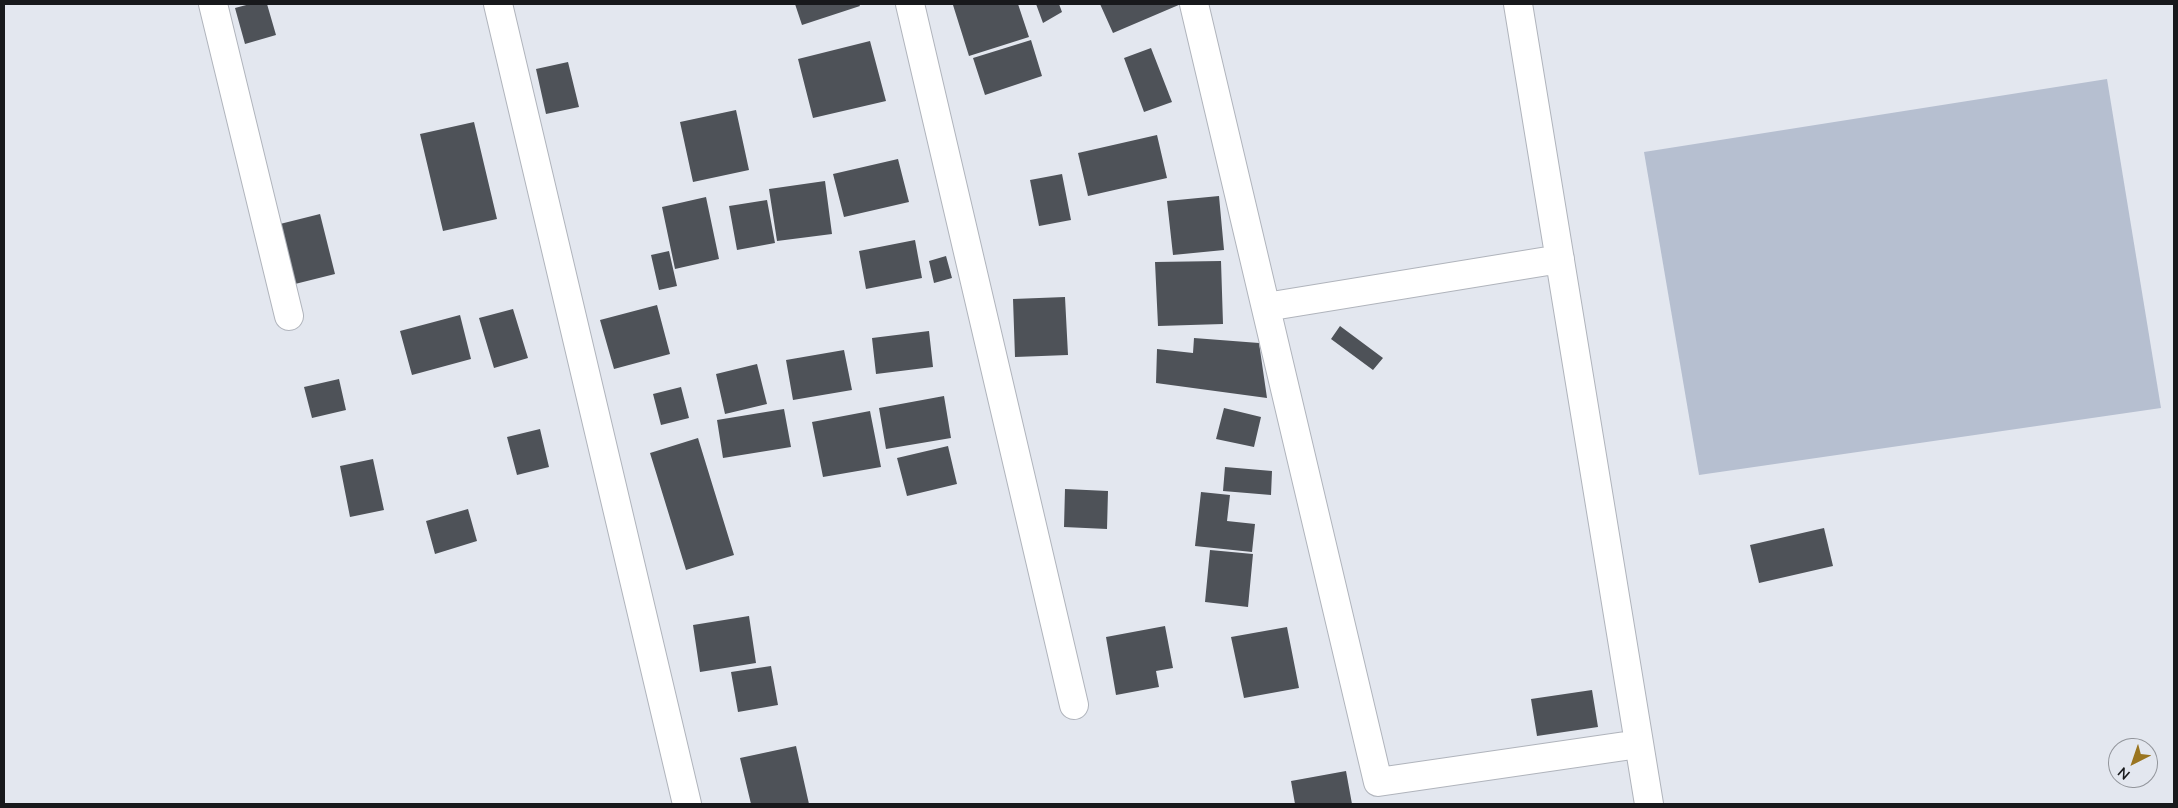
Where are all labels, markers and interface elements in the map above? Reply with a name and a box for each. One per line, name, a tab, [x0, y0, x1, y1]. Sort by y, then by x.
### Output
north arrow	[2108, 738, 2158, 788]
text: N	[2114, 763, 2134, 784]

